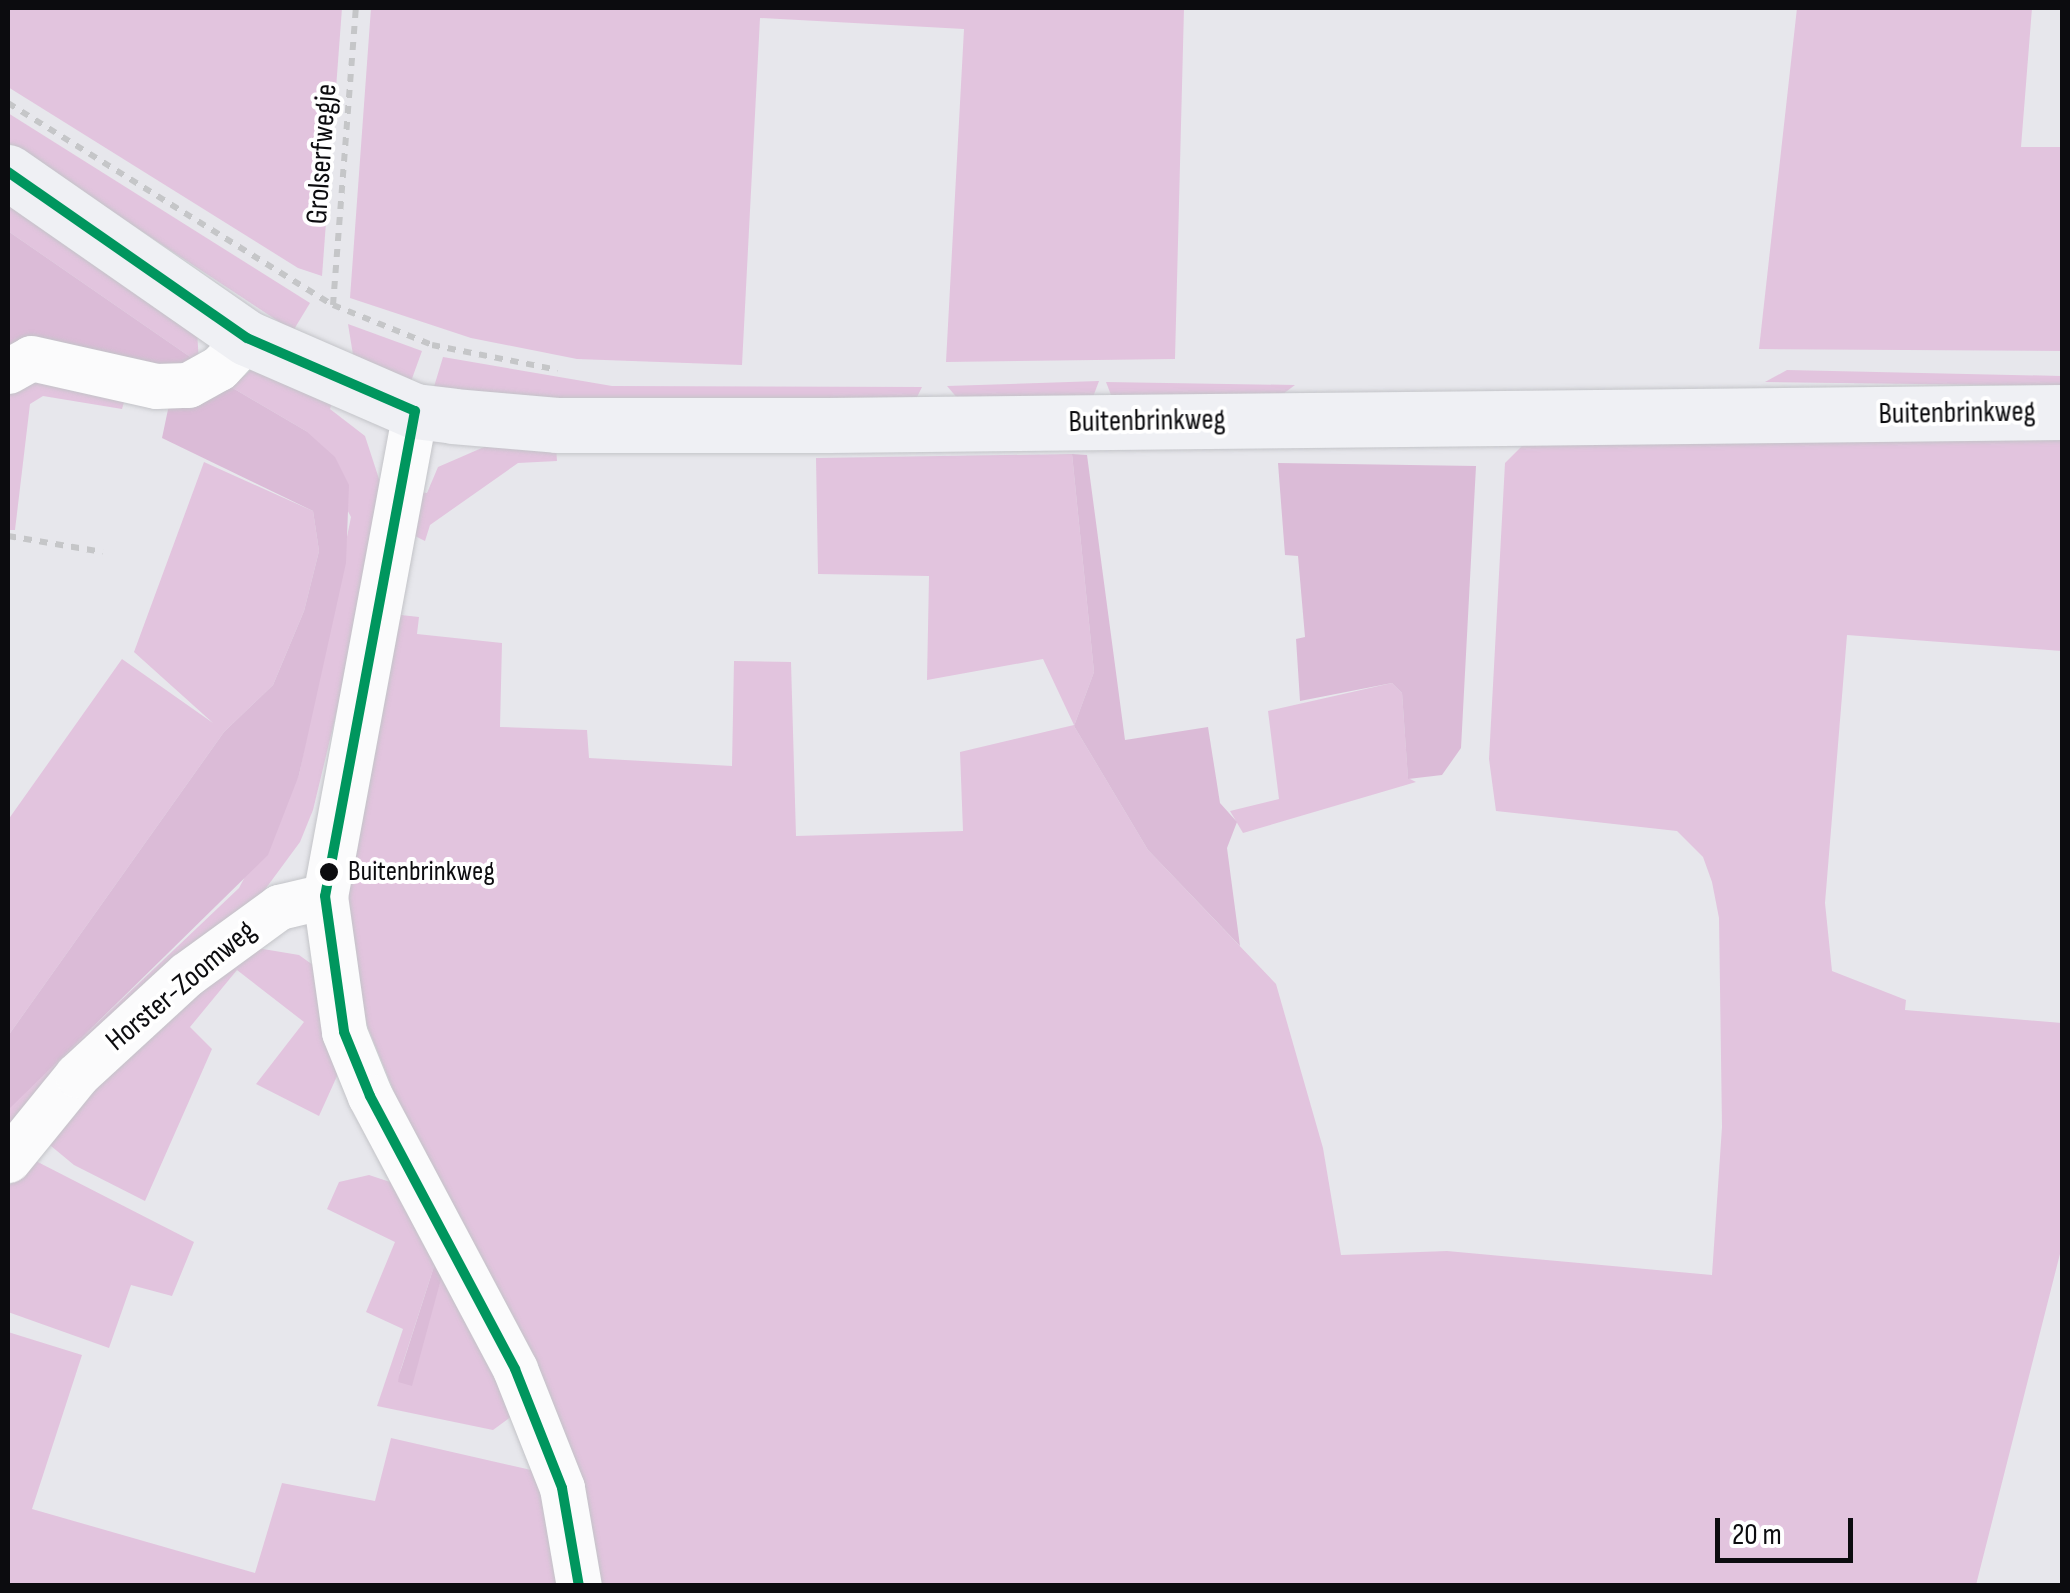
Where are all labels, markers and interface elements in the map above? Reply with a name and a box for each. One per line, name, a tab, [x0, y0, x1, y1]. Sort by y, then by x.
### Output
street label: Grolserfwegje	[299, 83, 345, 225]
street label: Buitenbrinkweg	[1878, 394, 2036, 432]
street label: Buitenbrinkweg	[1068, 402, 1226, 440]
place label: Buitenbrinkweg	[348, 855, 495, 889]
marker: Buitenbrinkweg	[319, 862, 339, 882]
street label: Horster-Zoomweg	[99, 913, 263, 1059]
scale bar	[1720, 1498, 1858, 1560]
text: 20 m	[1732, 1517, 1782, 1553]

